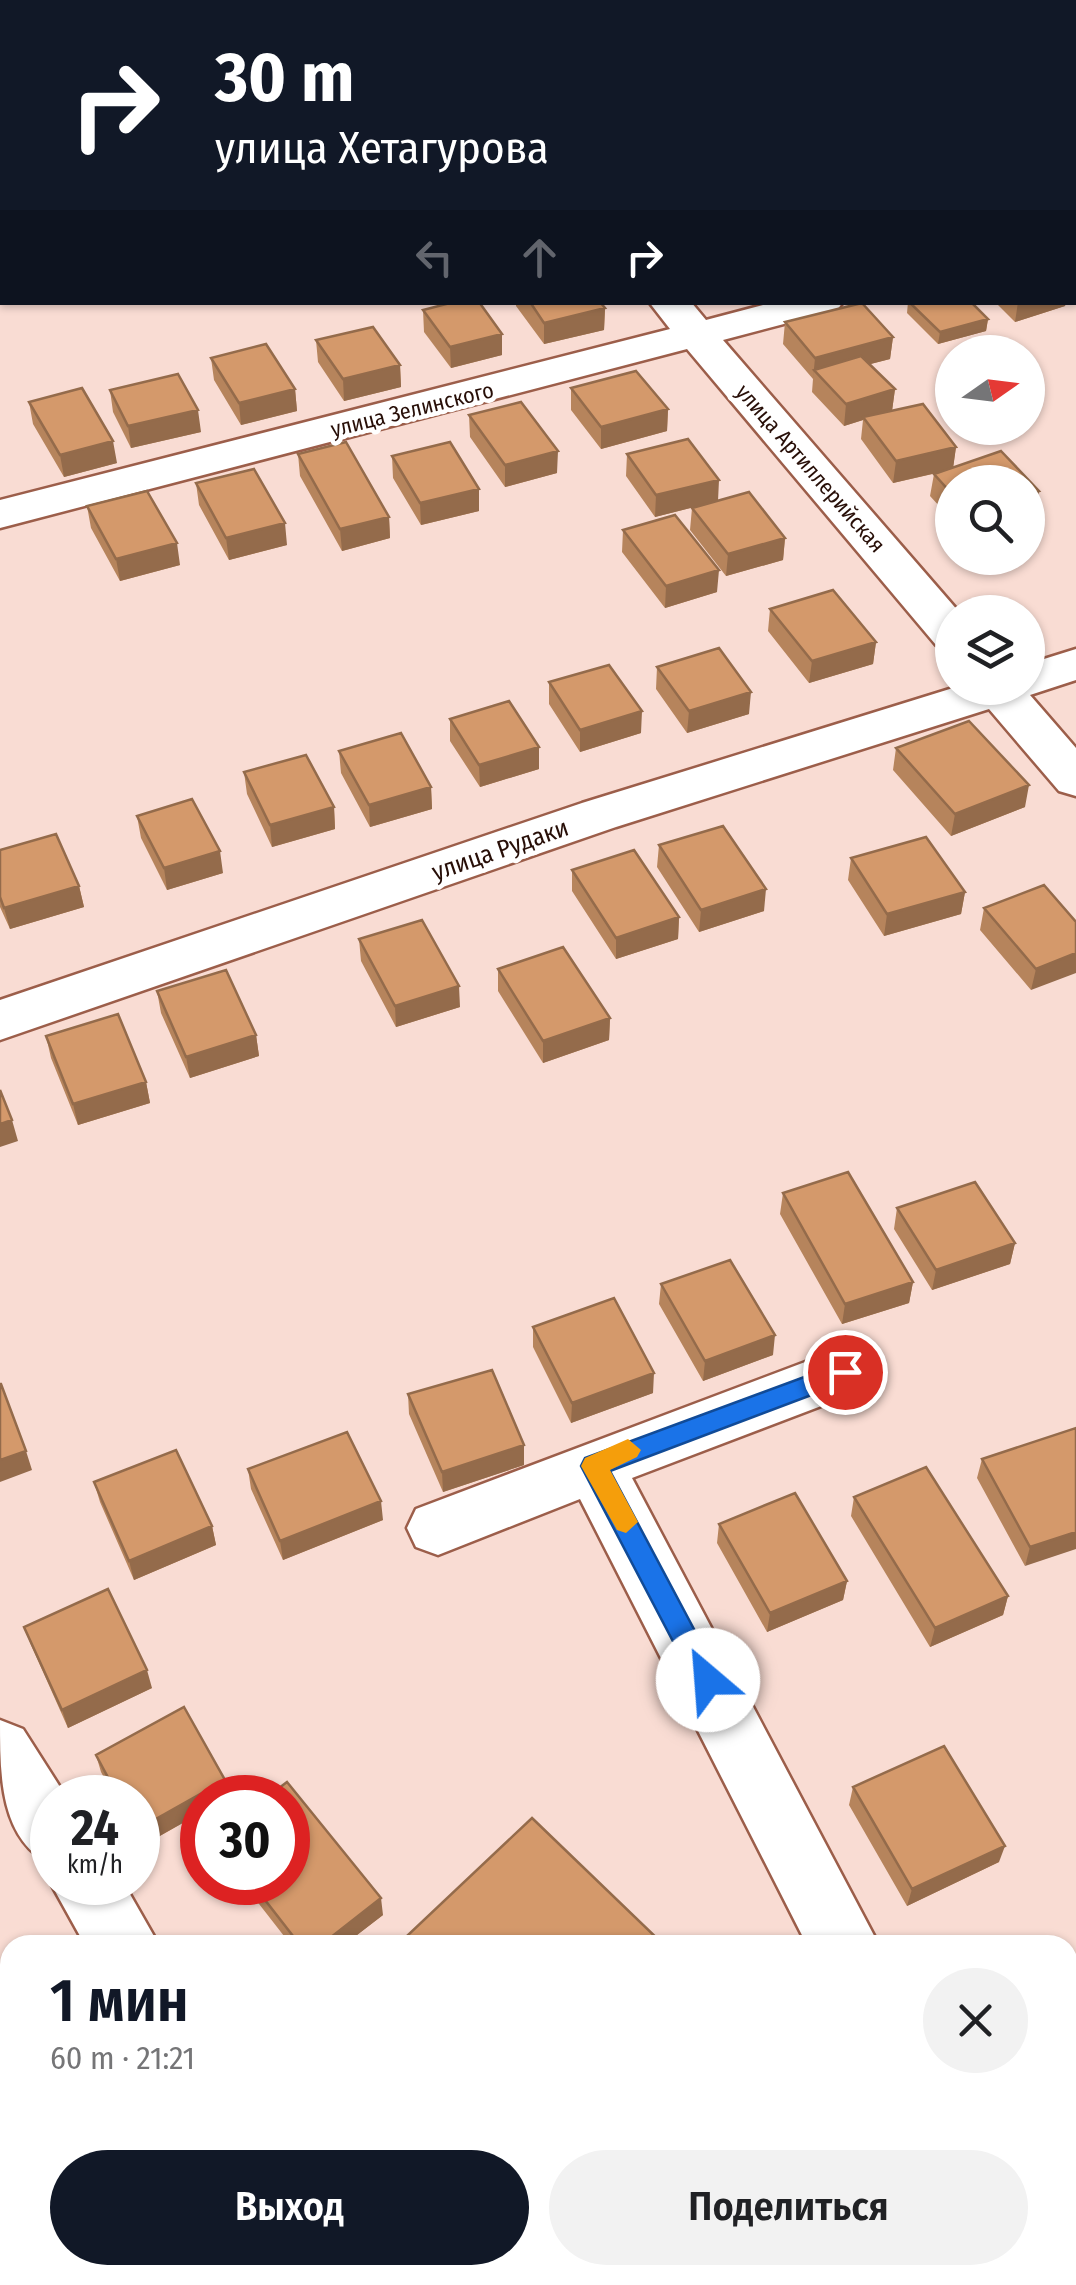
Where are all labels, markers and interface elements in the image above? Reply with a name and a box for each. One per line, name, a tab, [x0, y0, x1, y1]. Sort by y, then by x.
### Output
text: 30 m	[215, 36, 354, 120]
icon: right	[50, 40, 180, 170]
text: улица Хетагурова	[215, 121, 549, 175]
icon: left	[407, 230, 462, 285]
icon: ahead	[512, 230, 567, 285]
icon: right	[617, 230, 672, 285]
north arrow	[935, 335, 1045, 445]
map controls	[935, 335, 1045, 705]
street label: улица Зелинского	[328, 376, 496, 443]
street label: улица Артиллерийская	[730, 379, 891, 558]
button: search	[935, 465, 1045, 575]
button: layers	[935, 595, 1045, 705]
street label: улица Рудаки	[428, 813, 573, 887]
pin	[803, 1330, 888, 1415]
icon: arrive	[818, 1345, 873, 1400]
position arrow	[656, 1628, 760, 1732]
speed limit sign: 30	[180, 1775, 310, 1905]
text: 24	[71, 1798, 119, 1858]
text: km/h	[67, 1850, 123, 1880]
text: 1 мин	[50, 1965, 189, 2037]
button: close	[923, 1968, 1028, 2073]
text: 60 m · 21:21	[50, 2039, 195, 2077]
button: Выход	[50, 2150, 529, 2265]
button: Поделиться	[549, 2150, 1028, 2265]

